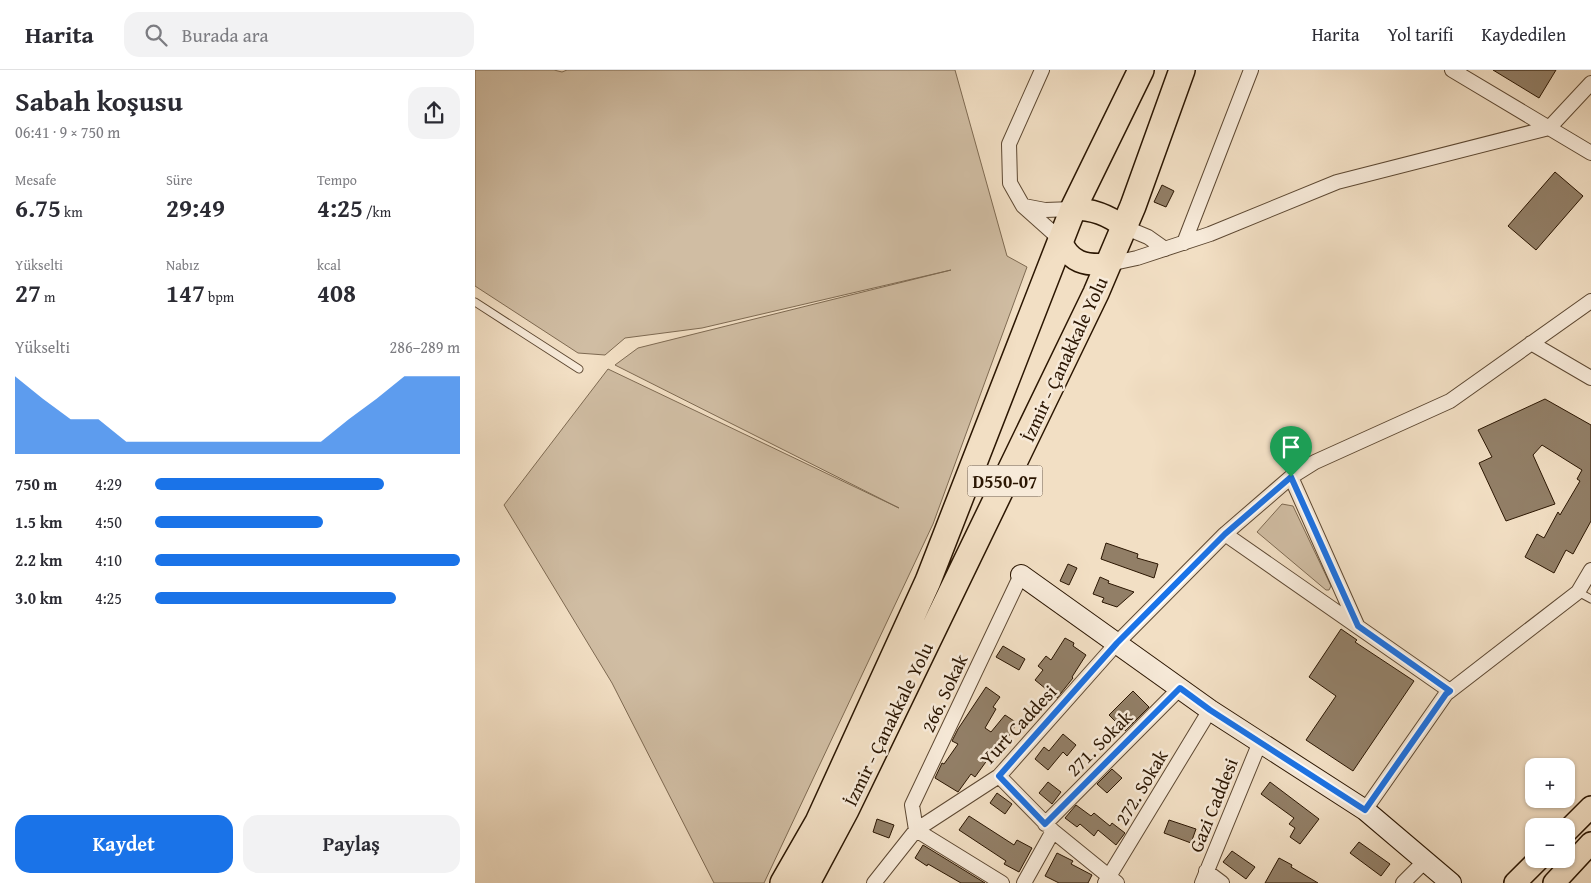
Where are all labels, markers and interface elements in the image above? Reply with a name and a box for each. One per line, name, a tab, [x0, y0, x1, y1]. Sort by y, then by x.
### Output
search box	[124, 12, 474, 57]
text: Harita	[25, 17, 94, 52]
icon: search	[142, 21, 170, 49]
text: Burada ara	[182, 21, 268, 49]
text: Harita	[1312, 21, 1359, 48]
text: Yol tarifi	[1387, 21, 1454, 48]
text: Kaydedilen	[1482, 21, 1566, 48]
text: Sabah koşusu	[15, 80, 183, 121]
button: share	[408, 87, 460, 139]
text: 06:41 · 9 × 750 m	[15, 120, 120, 144]
text: Mesafe	[15, 170, 56, 190]
text: Süre	[166, 170, 193, 190]
text: Tempo	[317, 170, 357, 190]
text: 6.75	[15, 190, 61, 226]
text: 29:49	[166, 190, 225, 226]
text: 4:25	[317, 190, 363, 226]
text: km	[61, 202, 83, 222]
text: /km	[363, 202, 391, 222]
text: Yükselti	[15, 255, 63, 275]
text: Nabız	[166, 255, 199, 275]
text: kcal	[317, 255, 341, 275]
street label: İzmir - Çanakkale Yolu	[1013, 271, 1115, 446]
text: 27	[15, 275, 41, 311]
text: 147	[166, 275, 205, 311]
text: 408	[317, 275, 356, 311]
text: m	[41, 287, 55, 307]
text: bpm	[205, 287, 234, 307]
text: Yükselti	[15, 335, 70, 359]
text: 286–289 m	[390, 335, 460, 359]
pin	[1270, 426, 1312, 477]
icon: arrive	[1277, 433, 1305, 461]
road number: D550-07	[967, 466, 1043, 496]
text: 750 m	[15, 472, 57, 496]
text: 4:29	[95, 472, 122, 496]
text: 1.5 km	[15, 510, 62, 534]
text: 4:50	[95, 510, 122, 534]
text: 2.2 km	[15, 548, 62, 572]
text: 4:10	[95, 548, 122, 572]
text: 3.0 km	[15, 586, 62, 610]
text: 4:25	[95, 586, 122, 610]
street label: İzmir - Çanakkale Yolu	[836, 637, 940, 811]
street label: 266. Sokak	[914, 649, 974, 737]
street label: Yurt Caddesi	[973, 678, 1063, 772]
street label: 271. Sokak	[1060, 703, 1139, 782]
street label: 272. Sokak	[1107, 744, 1175, 830]
street label: Gazi Caddesi	[1181, 754, 1245, 856]
map controls	[1525, 758, 1575, 868]
button: +	[1525, 758, 1575, 808]
button: Kaydet	[15, 815, 233, 873]
button: Paylaş	[243, 815, 460, 873]
button: −	[1525, 818, 1575, 868]

